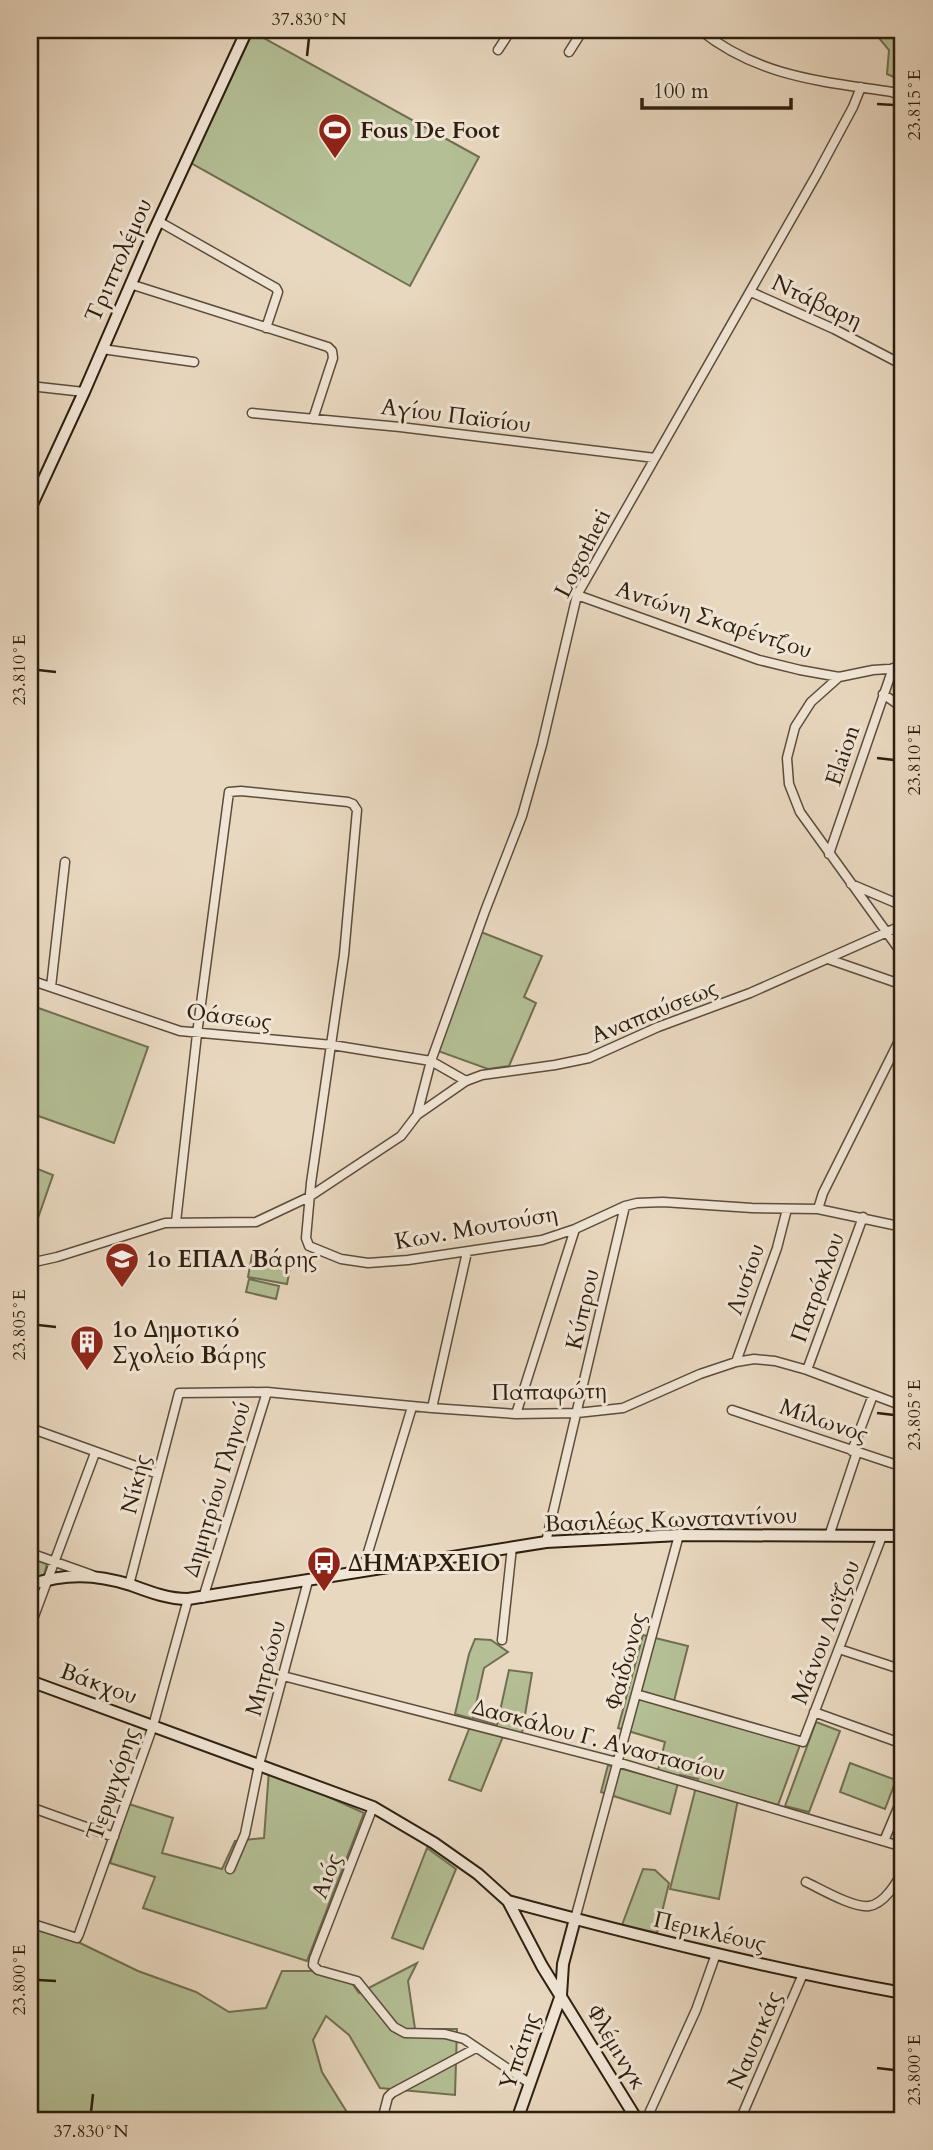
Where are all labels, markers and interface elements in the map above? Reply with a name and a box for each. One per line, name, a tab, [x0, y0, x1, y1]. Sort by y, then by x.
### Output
text: 37.830°N	[271, 7, 347, 32]
scale bar	[642, 66, 791, 110]
text: 23.815°E	[902, 70, 927, 141]
text: 100 m	[653, 77, 709, 106]
sports icon: Fous De Foot	[316, 111, 354, 160]
place label: Fous De Foot	[360, 115, 500, 146]
street label: Τριπτολέμου	[77, 193, 160, 327]
street label: Ντάβαρη	[767, 267, 867, 336]
street label: Αγίου Παϊσίου	[379, 391, 533, 440]
street label: Logotheti	[547, 504, 618, 603]
street label: Αντώνη Σκαρέντζου	[612, 573, 816, 666]
text: 23.810°E	[7, 635, 32, 706]
street label: Elaion	[818, 721, 867, 790]
text: 23.810°E	[902, 725, 927, 796]
street label: Αναπαύσεως	[586, 972, 722, 1051]
street label: Οάσεως	[184, 996, 274, 1037]
street label: Κων. Μουτούση	[392, 1198, 560, 1257]
street label: Πατρόκλου	[783, 1228, 852, 1347]
street label: Λυσίου	[719, 1239, 772, 1319]
school or university icon: 1ο ΕΠΑΛ Βάρης	[103, 1240, 141, 1289]
place label: 1ο ΕΠΑΛ Βάρης	[146, 1244, 318, 1275]
street label: Κύπρου	[558, 1266, 607, 1352]
text: 23.805°E	[7, 1290, 32, 1361]
place label: 1ο Δημοτικό Σχολείο Βάρης	[112, 1314, 267, 1371]
building icon: 1ο Δημοτικό Σχολείο Βάρης	[68, 1323, 106, 1372]
street label: Παπαφώτη	[491, 1375, 607, 1408]
text: 23.805°E	[902, 1380, 927, 1451]
street label: Μίλωνος	[775, 1391, 872, 1450]
street label: Δημητρίου Γληνού	[175, 1398, 258, 1581]
street label: Νίκης	[113, 1451, 158, 1517]
street label: Βασιλέως Κωνσταντίνου	[544, 1500, 798, 1539]
bus stop icon: ΔΗΜΑΡΧΕΙΟ	[305, 1544, 343, 1593]
place label: ΔΗΜΑΡΧΕΙΟ	[348, 1548, 501, 1579]
street label: Μάνου Λοΐζου	[784, 1556, 867, 1709]
street label: Φαίδωνος	[598, 1609, 653, 1713]
street label: Μητρώου	[238, 1617, 293, 1719]
street label: Βάκχου	[56, 1655, 142, 1712]
street label: Δασκάλου Γ. Αναστασίου	[469, 1691, 729, 1788]
street label: Τερψιχόρης	[79, 1723, 146, 1845]
street label: Αιός	[304, 1849, 349, 1903]
street label: Περικλέους	[651, 1904, 769, 1959]
text: 23.800°E	[7, 1945, 32, 2016]
street label: Ναυσικάς	[720, 1986, 789, 2094]
street label: Φλέμινγκ	[579, 1999, 654, 2096]
street label: Υπάτης	[492, 2008, 547, 2094]
text: 23.800°E	[902, 2035, 927, 2106]
text: 37.830°N	[53, 2119, 129, 2144]

